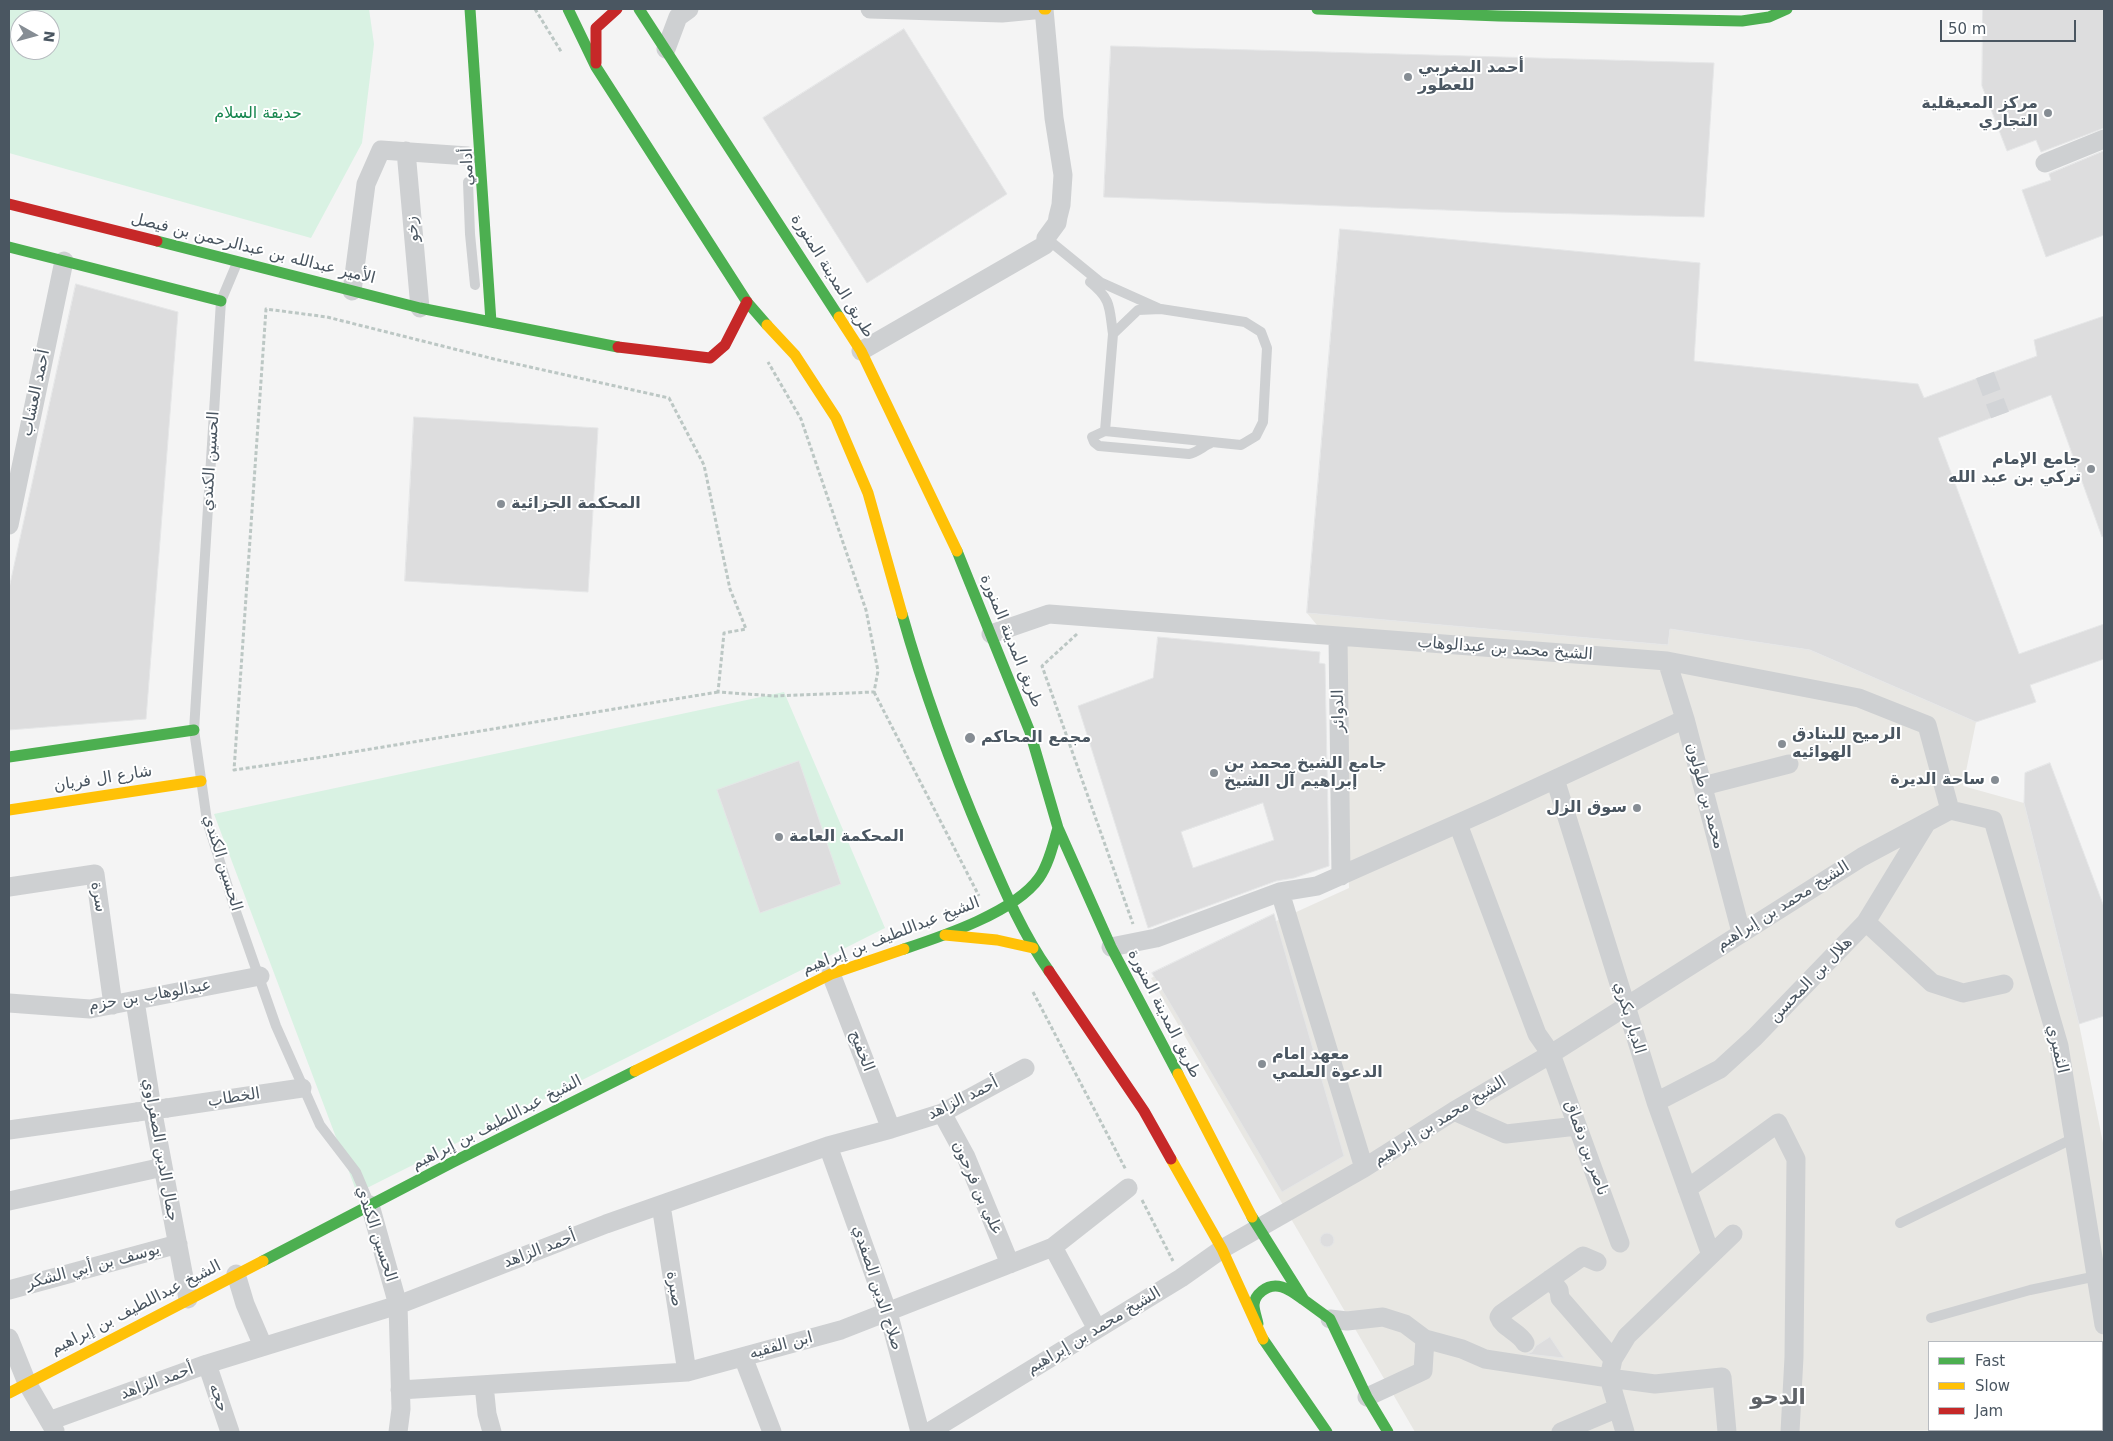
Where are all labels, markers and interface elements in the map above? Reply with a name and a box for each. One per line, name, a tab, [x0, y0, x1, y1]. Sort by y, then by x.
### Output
north arrow	[10, 10, 60, 60]
scale bar	[1943, 10, 2079, 42]
text: 50 m	[1948, 20, 1986, 38]
text: N	[40, 30, 58, 43]
place label: أحمد المغربي للعطور	[1418, 58, 1524, 96]
marker: أحمد المغربي للعطور	[1402, 71, 1414, 83]
place label: مركز المعيقلية التجاري	[1921, 94, 2038, 132]
park label: حديقة السلام	[214, 104, 302, 124]
marker: مركز المعيقلية التجاري	[2042, 107, 2054, 119]
street label: أدامي	[458, 148, 478, 186]
street label: الأمير عبدالله بن عبدالرحمن بن فيصل	[129, 209, 377, 289]
street label: طريق المدينة المنورة	[786, 211, 878, 341]
street label: زخو	[402, 215, 424, 243]
street label: أحمد العشاب	[17, 348, 55, 438]
street label: الحسين الكندي	[198, 410, 224, 512]
place label: جامع الإمام تركي بن عبد الله	[1948, 450, 2081, 488]
marker: جامع الإمام تركي بن عبد الله	[2085, 463, 2097, 475]
place label: المحكمة الجزائية	[511, 494, 641, 514]
marker: المحكمة الجزائية	[495, 498, 507, 510]
street label: طريق المدينة المنورة	[975, 572, 1047, 710]
street label: الشيخ محمد بن عبدالوهاب	[1417, 633, 1593, 665]
street label: الدوائر	[1329, 689, 1349, 733]
place label: الرميح للبنادق الهوائيه	[1792, 725, 1901, 763]
place label: مجمع المحاكم	[981, 728, 1091, 748]
marker: مجمع المحاكم	[963, 731, 977, 745]
marker: الرميح للبنادق الهوائيه	[1776, 738, 1788, 750]
street label: محمد بن طولون	[1682, 741, 1728, 851]
place label: جامع الشيخ محمد بن إبراهيم آل الشيخ	[1224, 754, 1387, 792]
street label: شارع ال فريان	[52, 762, 154, 796]
marker: جامع الشيخ محمد بن إبراهيم آل الشيخ	[1208, 767, 1220, 779]
place label: ساحة الديرة	[1890, 770, 1985, 790]
marker: ساحة الديرة	[1989, 774, 2001, 786]
place label: سوق الزل	[1546, 798, 1627, 818]
marker: سوق الزل	[1631, 802, 1643, 814]
street label: الحسين الكندي	[198, 812, 246, 914]
place label: المحكمة العامة	[789, 827, 904, 847]
marker: المحكمة العامة	[773, 831, 785, 843]
street label: الشيخ محمد بن إبراهيم	[1713, 857, 1853, 955]
street label: سرة	[86, 880, 110, 914]
street label: الشيخ عبداللطيف بن إبراهيم	[800, 893, 982, 979]
street label: هلال بن المحسن	[1765, 933, 1857, 1027]
street label: طريق المدينة المنورة	[1123, 946, 1205, 1082]
street label: عبدالوهاب بن حزم	[87, 976, 213, 1016]
street label: الديار بكري	[1609, 980, 1649, 1056]
street label: الثميري	[2042, 1023, 2072, 1075]
street label: الخفيج	[844, 1028, 878, 1074]
place label: معهد امام الدعوة العلمي	[1272, 1045, 1383, 1083]
marker: معهد امام الدعوة العلمي	[1256, 1058, 1268, 1070]
street label: الشيخ عبداللطيف بن إبراهيم	[409, 1072, 585, 1174]
street label: الشيخ محمد بن إبراهيم	[1370, 1072, 1510, 1170]
street label: أحمد الزاهد	[924, 1074, 1002, 1124]
street label: جمال الدين الصفراوي	[138, 1077, 182, 1223]
street label: الخطاب	[206, 1084, 262, 1112]
street label: ناصر بن دقماق	[1560, 1098, 1612, 1198]
street label: علي بن فرحون	[948, 1138, 1006, 1238]
street label: الحسين الكندي	[351, 1184, 401, 1284]
street label: صلاح الدين الصفدي	[848, 1223, 906, 1353]
street label: أحمد الزاهد	[501, 1227, 579, 1273]
street label: يوسف بن أبي الشكر	[24, 1240, 162, 1294]
street label: الشيخ عبداللطيف بن إبراهيم	[48, 1257, 224, 1359]
street label: صبرة	[662, 1270, 686, 1308]
street label: الشيخ محمد بن إبراهيم	[1023, 1283, 1165, 1379]
street label: ابن الفقيه	[747, 1328, 815, 1364]
legend	[1928, 1341, 2103, 1431]
text: Fast	[1975, 1352, 2005, 1370]
street label: أحمد الزاهد	[118, 1360, 196, 1404]
text: Slow	[1975, 1377, 2010, 1395]
street label: حجه	[204, 1381, 232, 1415]
district label: الدحو	[1750, 1386, 1806, 1412]
text: Jam	[1975, 1402, 2003, 1420]

